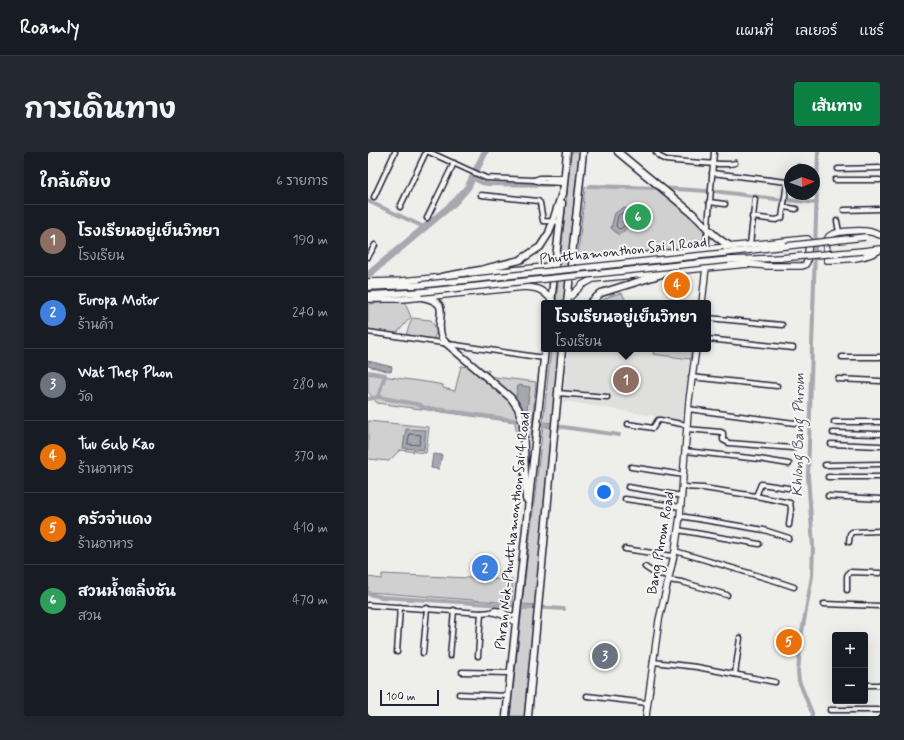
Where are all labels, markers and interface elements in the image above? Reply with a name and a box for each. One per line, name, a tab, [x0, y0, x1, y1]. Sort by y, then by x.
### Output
text: Roamly	[20, 15, 79, 40]
text: แผนที่	[735, 22, 773, 40]
text: เลเยอร์	[795, 22, 837, 40]
text: แชร์	[859, 22, 884, 40]
button: เส้นทาง	[794, 82, 880, 126]
text: การเดินทาง	[24, 92, 176, 129]
north arrow	[784, 164, 820, 200]
text: ใกล้เคียง	[40, 171, 111, 193]
text: 6 รายการ	[276, 173, 328, 190]
pin: 6	[625, 202, 651, 232]
text: โรงเรียนอยู่เย็นวิทยา	[78, 222, 220, 242]
text: 1	[50, 232, 56, 249]
text: 190 m	[293, 232, 328, 249]
street label: Phutthamonthon Sai 1 Road	[538, 233, 708, 269]
text: โรงเรียน	[78, 248, 124, 265]
pin: 4	[664, 270, 690, 300]
text: Europa Motor	[78, 291, 159, 311]
popup	[541, 300, 711, 352]
text: 2	[50, 304, 56, 321]
text: 240 m	[292, 304, 328, 321]
text: โรงเรียนอยู่เย็นวิทยา	[555, 308, 697, 328]
text: ร้านค้า	[78, 317, 114, 334]
text: โรงเรียน	[555, 334, 602, 351]
text: Wat Thep Phon	[78, 363, 173, 383]
pin: 1	[613, 365, 639, 395]
water label: Khlong Bang Phrom	[788, 373, 812, 497]
text: 3	[50, 376, 56, 393]
text: 280 m	[293, 376, 328, 393]
text: วัด	[78, 389, 93, 406]
street label: Phran Nok-Phutthamonthon Sai 4 Road	[492, 411, 534, 651]
text: Tuu Gub Kao	[78, 435, 155, 455]
text: 4	[49, 448, 57, 465]
text: 370 m	[294, 448, 328, 465]
text: ร้านอาหาร	[78, 461, 134, 478]
your location	[594, 482, 614, 502]
street label: Bang Phrom Road	[643, 490, 680, 596]
text: ครัวจ่าแดง	[78, 510, 152, 530]
text: 5	[49, 520, 57, 537]
text: 410 m	[293, 520, 328, 537]
text: ร้านอาหาร	[78, 536, 134, 553]
pin: 2	[472, 553, 498, 583]
text: สวนน้ำตลิ่งชัน	[78, 582, 176, 602]
text: 6	[50, 592, 56, 609]
text: 470 m	[292, 592, 328, 609]
text: สวน	[78, 608, 101, 625]
pin: 5	[776, 627, 802, 657]
map controls	[832, 632, 868, 704]
button: +	[832, 632, 868, 668]
pin: 3	[592, 641, 618, 671]
button: −	[832, 668, 868, 704]
scale bar	[380, 688, 439, 707]
text: 100 m	[386, 690, 416, 704]

